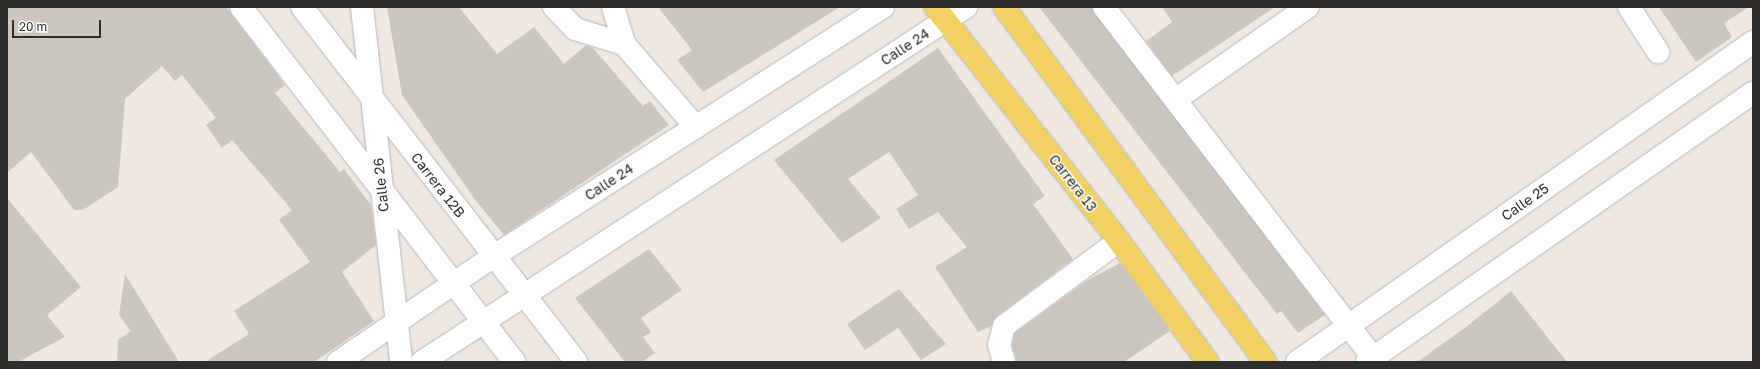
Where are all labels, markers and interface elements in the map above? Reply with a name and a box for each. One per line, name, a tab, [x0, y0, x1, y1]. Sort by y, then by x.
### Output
scale bar	[14, 12, 103, 38]
text: 20 m	[19, 19, 47, 34]
street label: Calle 24	[878, 25, 932, 69]
street label: Carrera 12B	[408, 149, 468, 221]
street label: Carrera 13	[1045, 151, 1101, 215]
street label: Calle 26	[370, 157, 392, 213]
street label: Calle 24	[582, 160, 636, 204]
street label: Calle 25	[1498, 180, 1552, 224]

